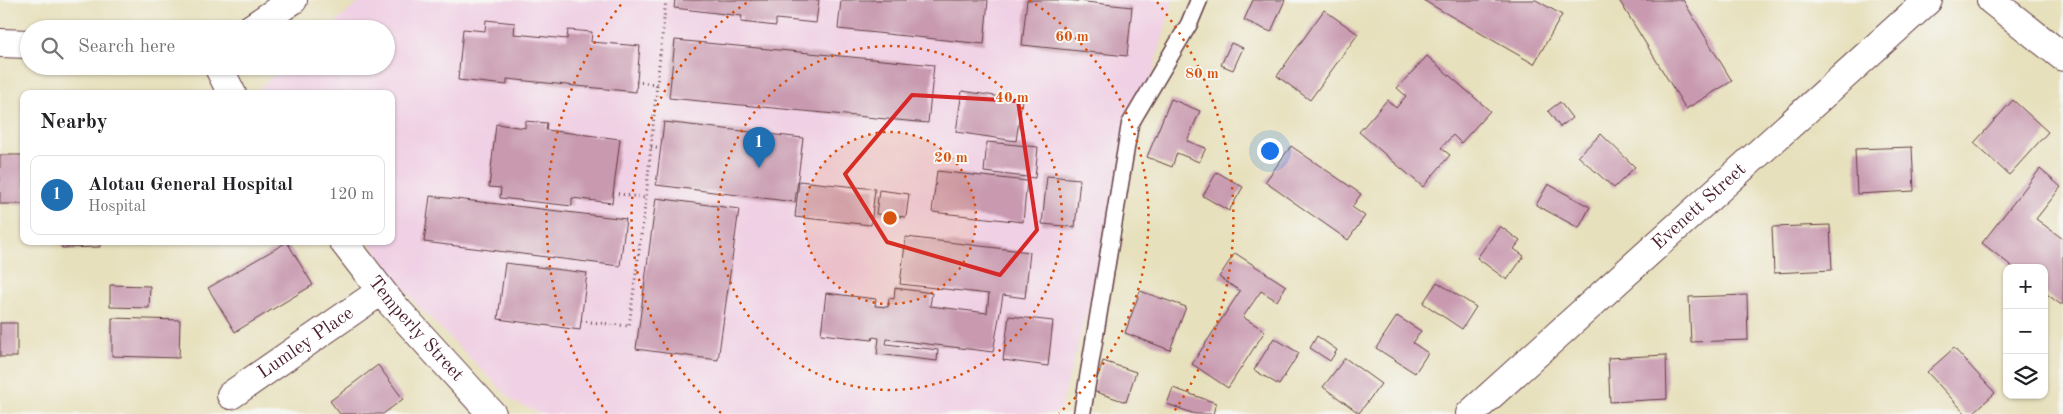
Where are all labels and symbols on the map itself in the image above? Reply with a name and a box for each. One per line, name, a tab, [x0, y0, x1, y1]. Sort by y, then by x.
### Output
text: 60 m	[1055, 30, 1089, 45]
text: 80 m	[1185, 67, 1219, 82]
text: 40 m	[995, 91, 1029, 106]
pin: 1	[743, 127, 775, 168]
your location	[1257, 138, 1283, 164]
text: 20 m	[934, 151, 968, 166]
street label: Evenett Street	[1649, 160, 1750, 254]
centre of rings	[881, 209, 899, 227]
street label: Temperly Street	[364, 273, 467, 385]
street label: Lumley Place	[254, 303, 357, 383]

